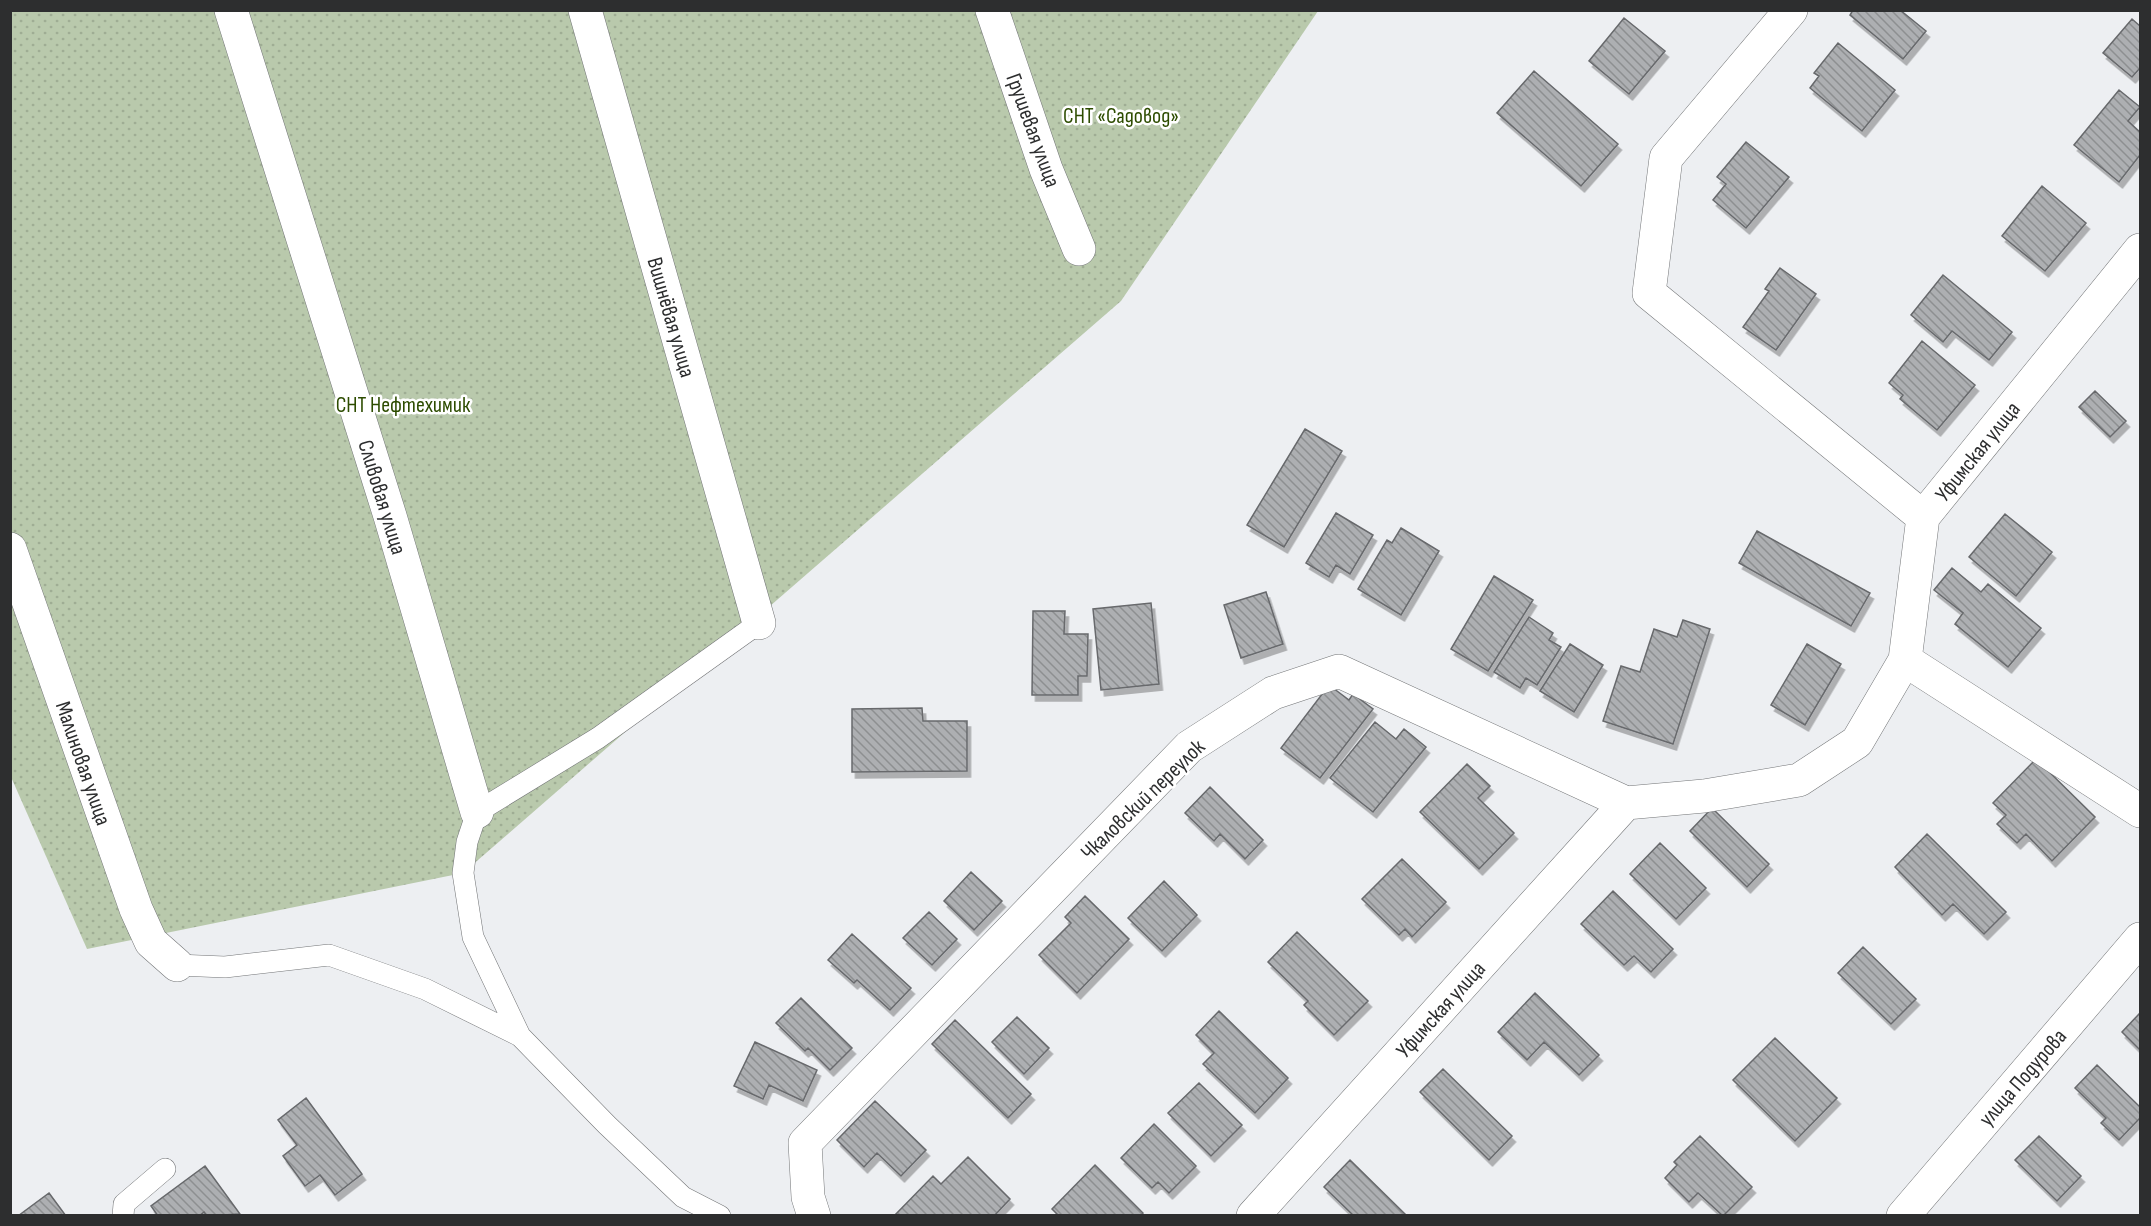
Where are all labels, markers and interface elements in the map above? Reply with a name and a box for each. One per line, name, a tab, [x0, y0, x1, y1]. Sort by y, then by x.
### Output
street label: Грушевая улица	[1000, 70, 1066, 191]
park label: СНТ «Садовод»	[1063, 103, 1179, 130]
street label: Вишнёвая улица	[641, 254, 701, 381]
park label: СНТ Нефтехимик	[336, 392, 471, 419]
street label: Уфимская улица	[1930, 397, 2027, 507]
street label: Сливовая улица	[351, 437, 412, 558]
street label: Малиновая улица	[49, 698, 116, 829]
street label: Чкаловский переулок	[1075, 734, 1211, 866]
street label: Уфимская улица	[1391, 956, 1492, 1064]
street label: улица Подурова	[1974, 1024, 2073, 1132]

